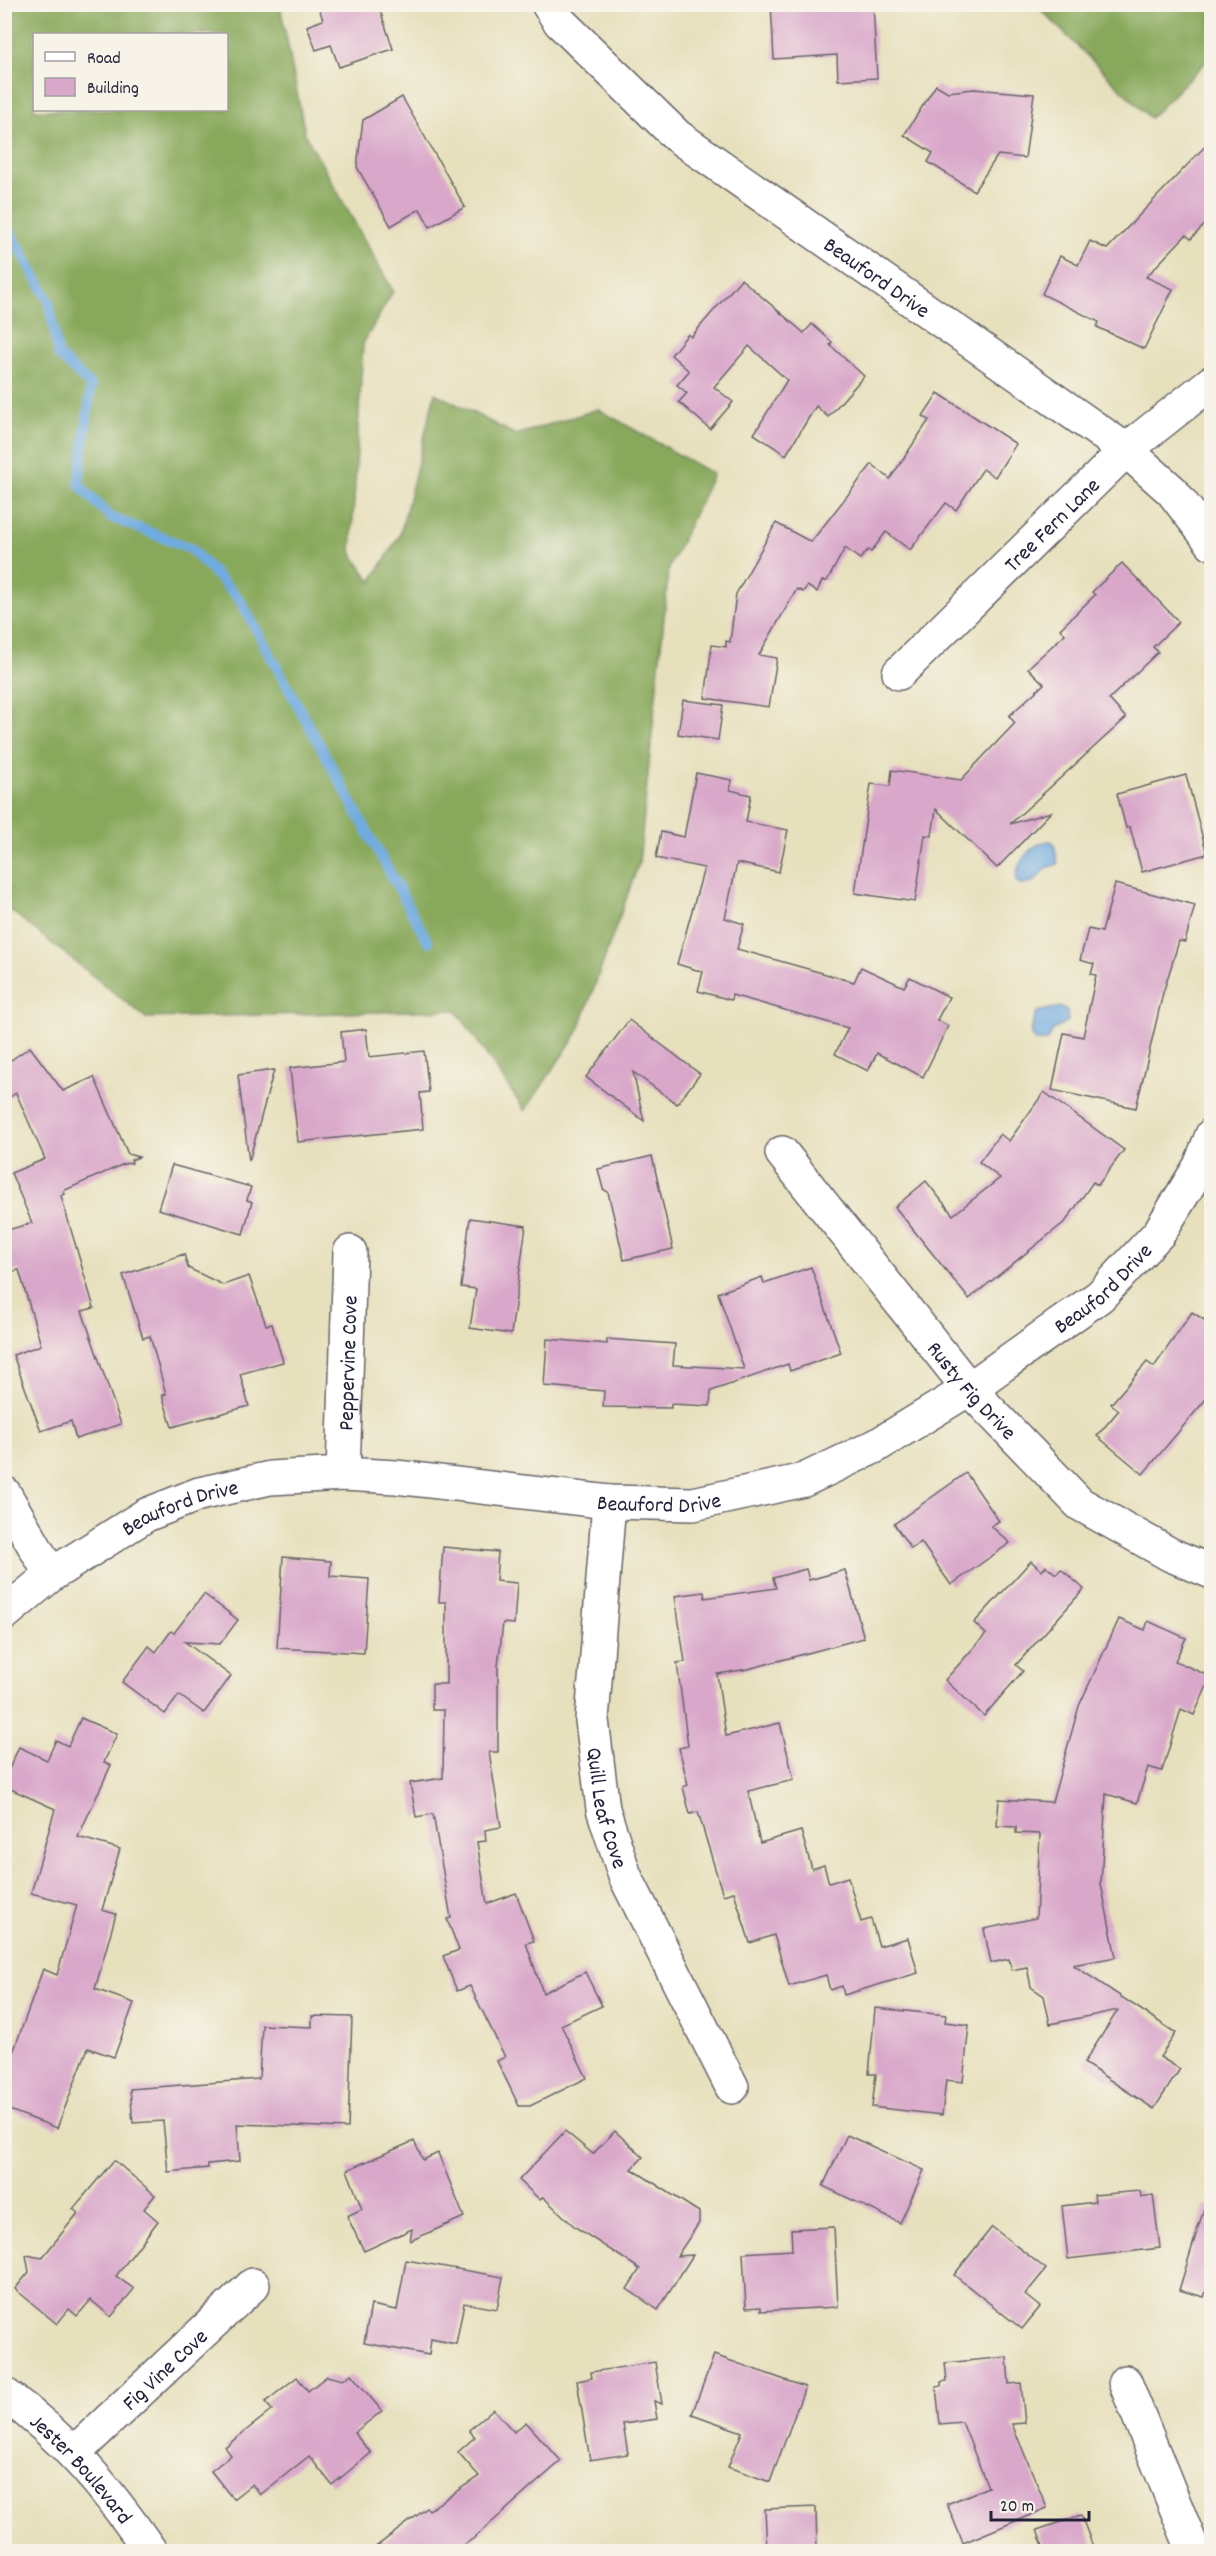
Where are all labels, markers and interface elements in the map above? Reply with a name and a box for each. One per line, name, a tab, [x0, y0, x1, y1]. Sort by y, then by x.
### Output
legend	[33, 33, 228, 111]
text: Road	[87, 47, 121, 72]
text: Building	[87, 77, 139, 102]
street label: Beauford Drive	[816, 231, 935, 327]
street label: Tree Fern Lane	[998, 472, 1108, 581]
street label: Beauford Drive	[1049, 1238, 1161, 1343]
street label: Peppervine Cove	[332, 1295, 368, 1431]
street label: Rusty Fig Drive	[918, 1336, 1022, 1448]
street label: Beauford Drive	[117, 1474, 242, 1546]
street label: Beauford Drive	[595, 1486, 724, 1523]
street label: Quill Leaf Cove	[577, 1746, 634, 1873]
street label: Fig Vine Cove	[117, 2323, 216, 2419]
street label: Jester Boulevard	[22, 2408, 138, 2532]
scale bar	[991, 2484, 1088, 2522]
text: 20 m	[1000, 2495, 1034, 2520]

